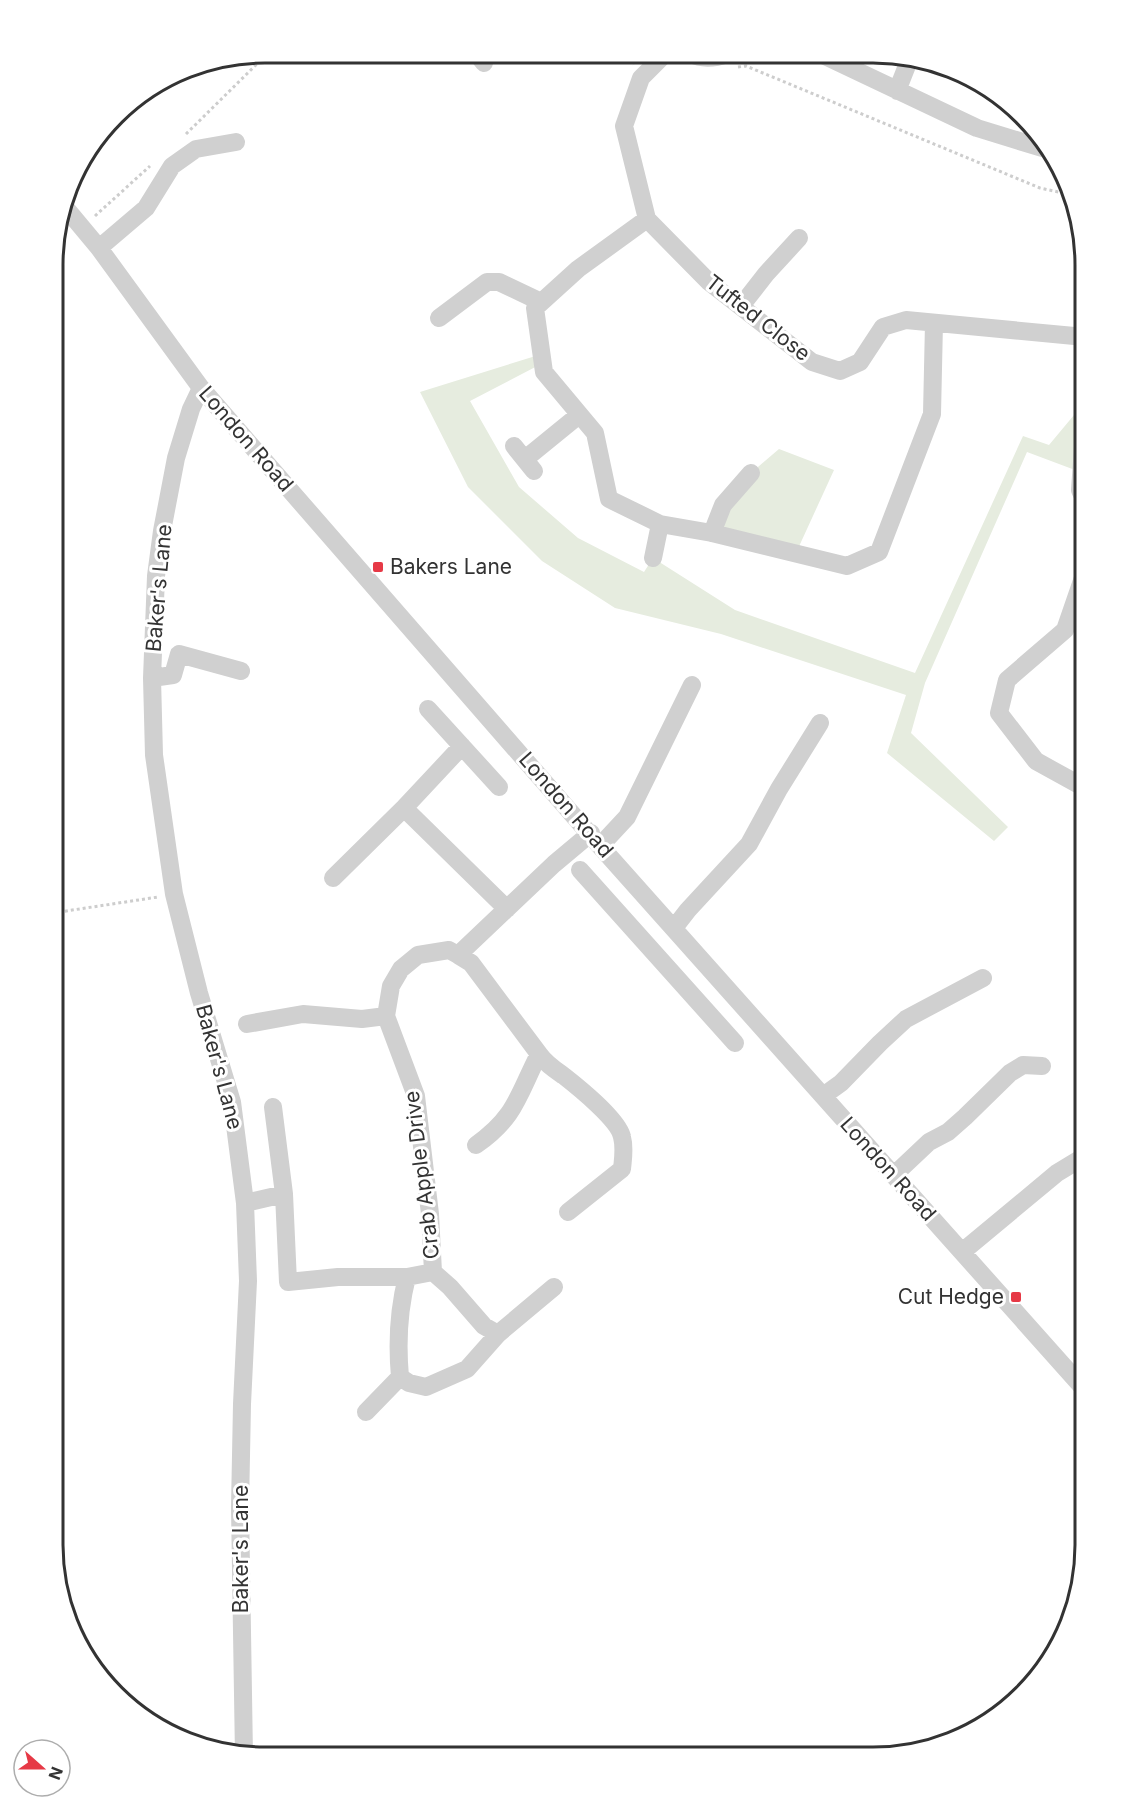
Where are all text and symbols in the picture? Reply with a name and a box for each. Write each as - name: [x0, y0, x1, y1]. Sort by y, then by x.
- street label: Tufted Close: [701, 269, 815, 366]
- street label: London Road: [194, 381, 299, 496]
- street label: Baker's Lane: [140, 523, 177, 653]
- place label: Bakers Lane: [390, 554, 512, 579]
- marker: Bakers Lane: [371, 560, 385, 574]
- street label: London Road: [514, 747, 619, 862]
- street label: Baker's Lane: [191, 1002, 248, 1132]
- street label: Crab Apple Drive: [399, 1089, 444, 1261]
- street label: London Road: [835, 1112, 942, 1226]
- place label: Cut Hedge: [898, 1284, 1004, 1309]
- marker: Cut Hedge: [1009, 1290, 1023, 1304]
- street label: Baker's Lane: [228, 1485, 253, 1613]
- north arrow: [12, 1738, 72, 1798]
- text: N: [44, 1764, 68, 1783]

